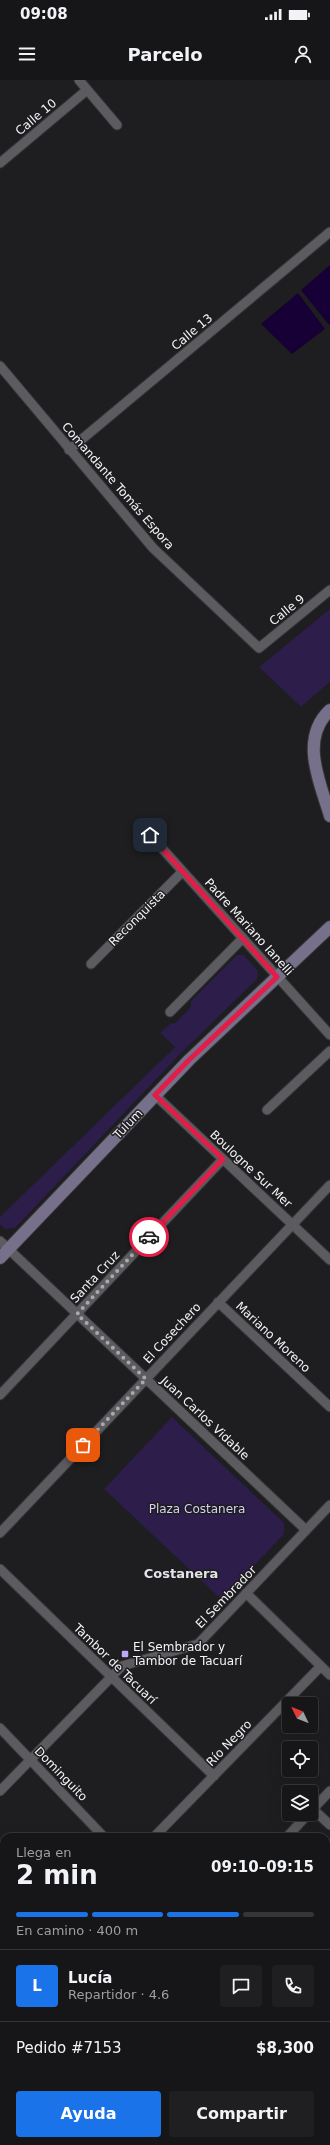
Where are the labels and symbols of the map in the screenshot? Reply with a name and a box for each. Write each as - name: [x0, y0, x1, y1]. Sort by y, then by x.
- street label: Calle 10: [13, 96, 59, 138]
- street label: Calle 13: [169, 311, 215, 353]
- street label: Comandante Tomás Espora: [59, 420, 177, 552]
- street label: Calle 9: [267, 592, 307, 628]
- pin: [133, 818, 167, 852]
- street label: Padre Mariano Ianelli: [202, 876, 296, 978]
- street label: Reconquista: [106, 887, 168, 949]
- street label: Tulum: [110, 1106, 145, 1142]
- street label: Boulogne Sur Mer: [207, 1127, 295, 1211]
- courier: [129, 1217, 169, 1257]
- street label: Santa Cruz: [67, 1248, 123, 1306]
- street label: Mariano Moreno: [233, 1299, 313, 1375]
- street label: El Cosechero: [140, 1300, 204, 1366]
- street label: Juan Carlos Vidable: [157, 1373, 252, 1463]
- pin: [66, 1428, 100, 1462]
- park label: Plaza Costanera: [149, 1502, 245, 1516]
- street label: El Sembrador: [193, 1563, 259, 1631]
- district label: Costanera: [144, 1566, 218, 1581]
- street label: Tambor de Tacuarí: [70, 1620, 160, 1708]
- place label: El Sembrador y Tambor de Tacuarí: [132, 1640, 243, 1668]
- marker: El Sembrador y Tambor de Tacuarí: [120, 1649, 130, 1659]
- north arrow: [282, 1697, 318, 1733]
- street label: Río Negro: [204, 1717, 254, 1769]
- street label: Dominguito: [32, 1744, 90, 1804]

